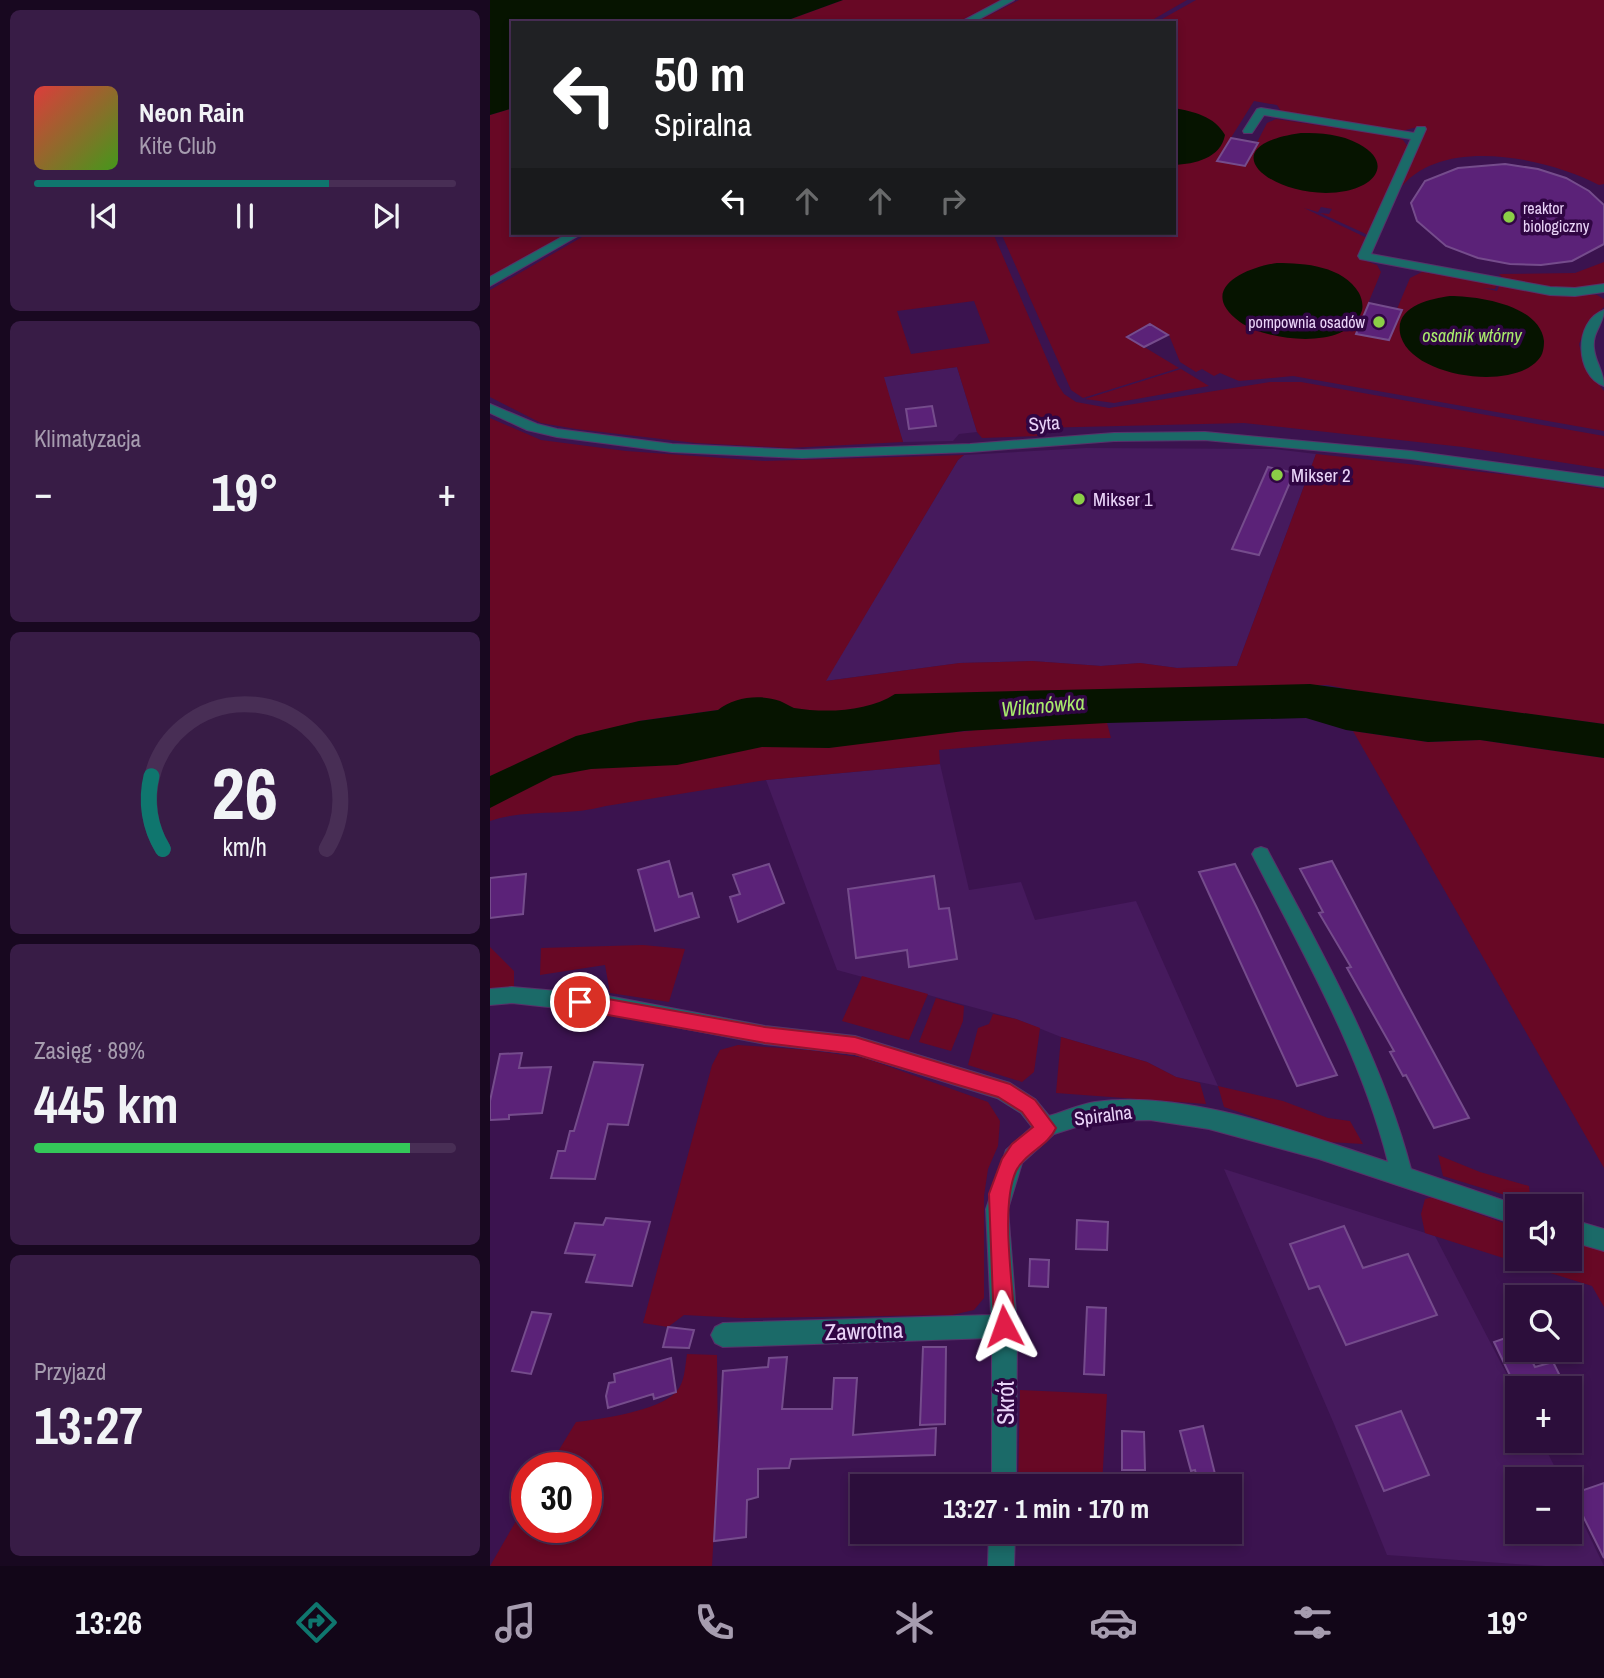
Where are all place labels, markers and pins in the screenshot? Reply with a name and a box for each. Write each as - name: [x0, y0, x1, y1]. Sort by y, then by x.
- place label: reaktor biologiczny: [1523, 197, 1590, 237]
- marker: reaktor biologiczny: [1501, 209, 1517, 225]
- place label: pompownia osadów: [1248, 311, 1366, 333]
- marker: pompownia osadów: [1371, 314, 1387, 330]
- place label: Mikser 2: [1291, 462, 1351, 488]
- marker: Mikser 2: [1269, 467, 1285, 483]
- place label: Mikser 1: [1093, 486, 1153, 512]
- marker: Mikser 1: [1071, 491, 1087, 507]
- pin: [550, 972, 610, 1032]

